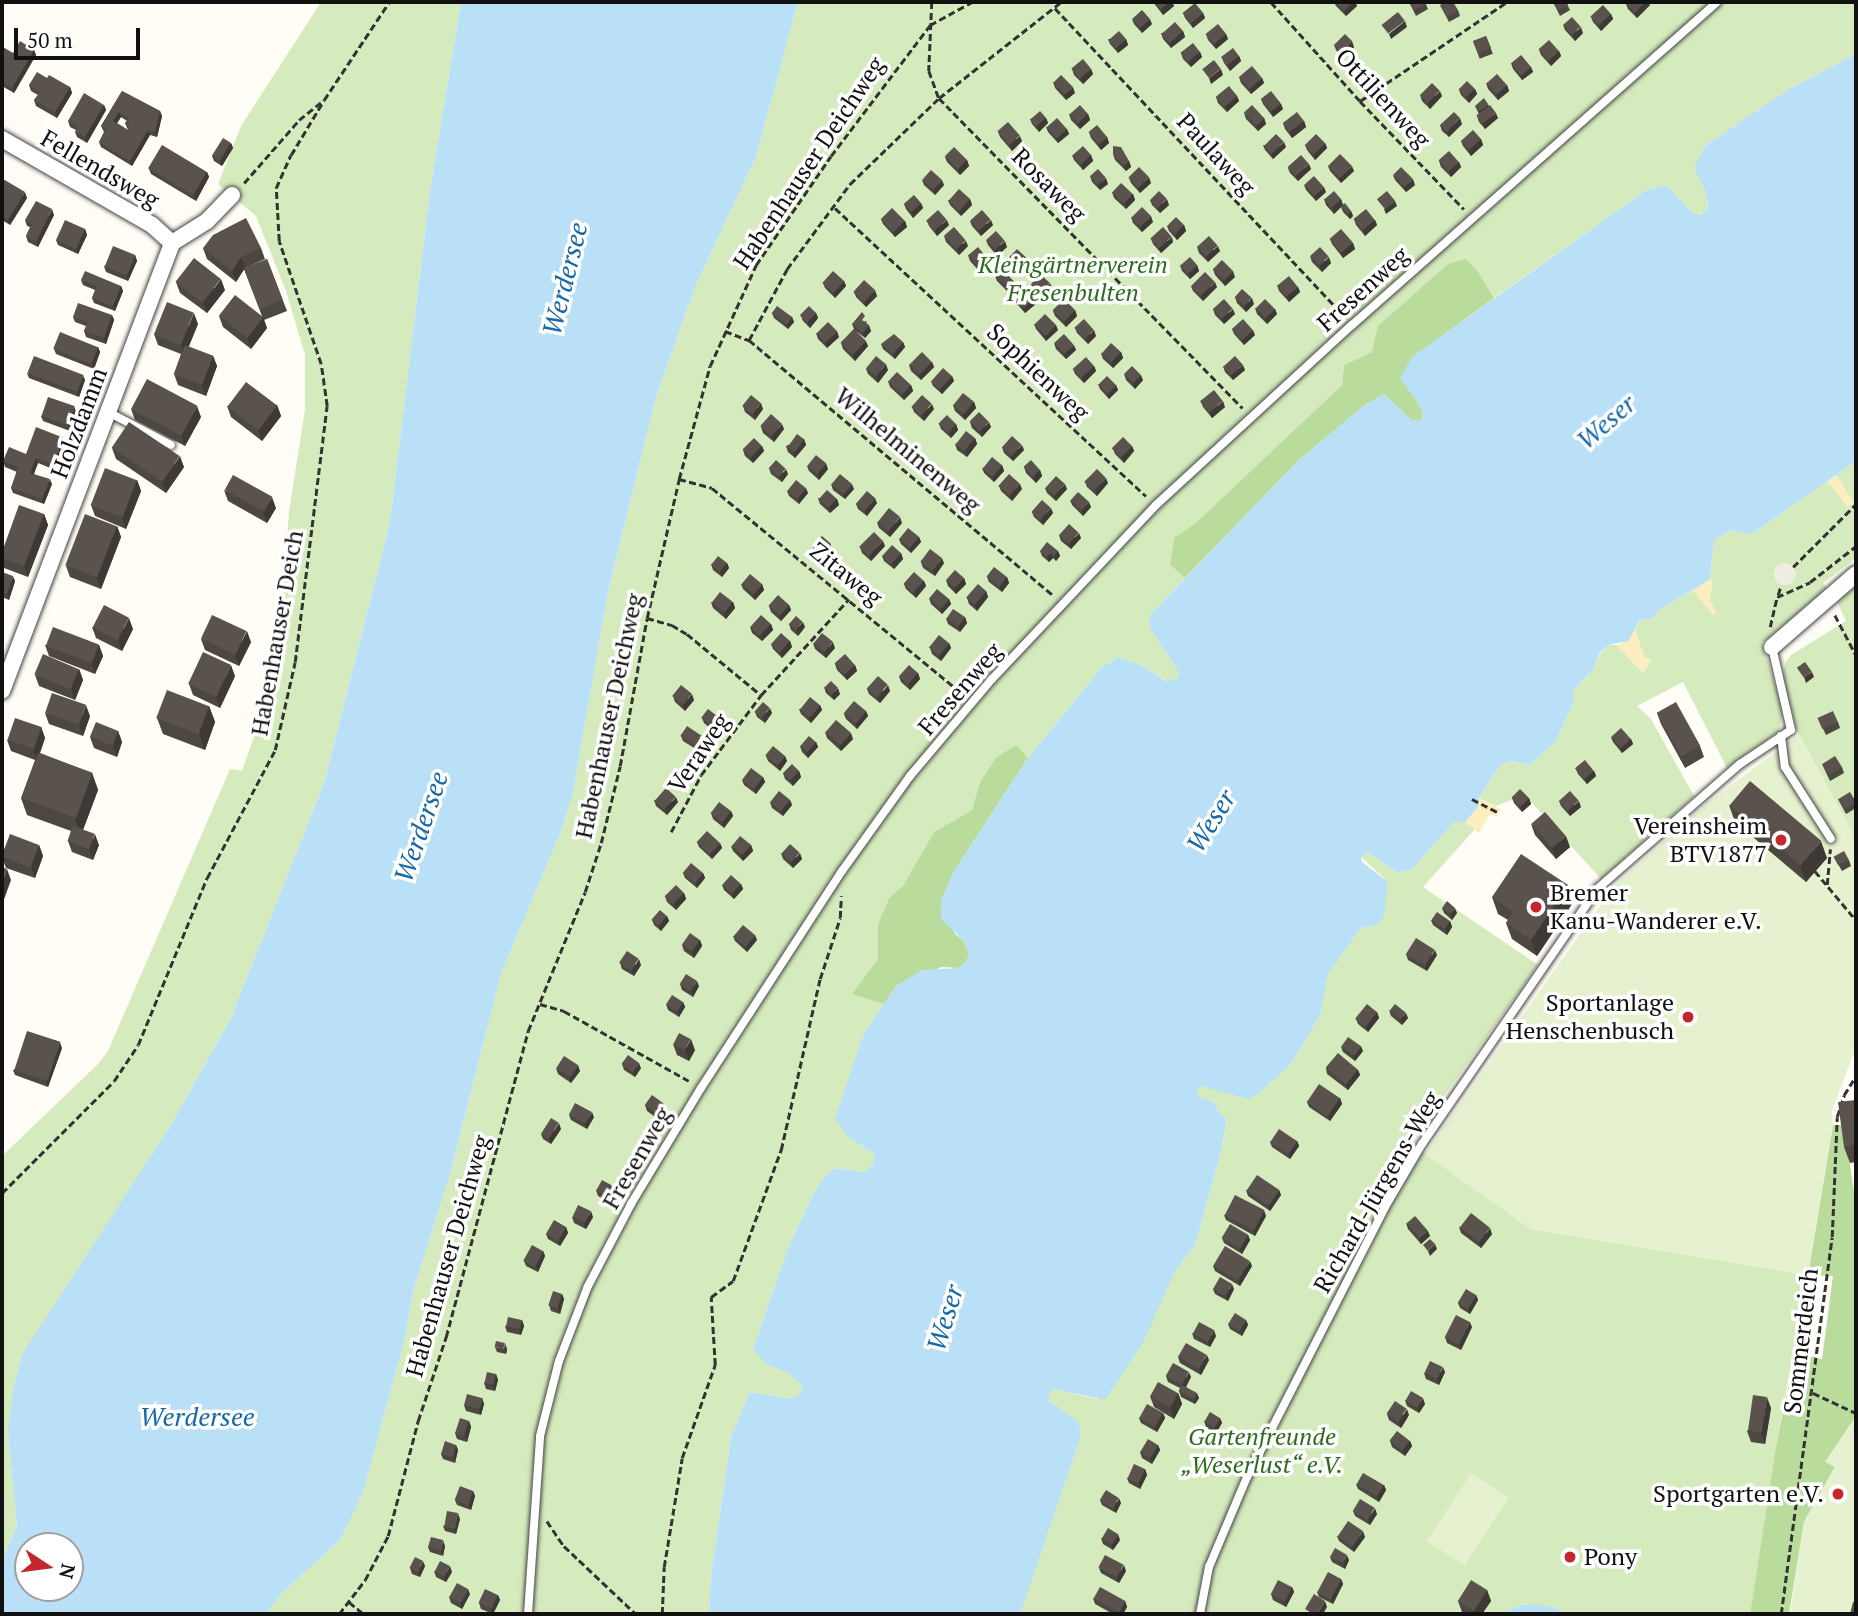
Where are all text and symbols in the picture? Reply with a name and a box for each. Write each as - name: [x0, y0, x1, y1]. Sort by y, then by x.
- scale bar: [18, 14, 144, 58]
- text: 50 m: [27, 26, 73, 54]
- street label: Ottilienweg: [1330, 42, 1436, 154]
- street label: Habenhauser Deichweg: [727, 51, 891, 275]
- street label: Paulaweg: [1171, 107, 1261, 201]
- street label: Fellendsweg: [36, 124, 164, 214]
- street label: Rosaweg: [1006, 142, 1092, 228]
- water label: Werdersee: [536, 219, 594, 339]
- street label: Fresenweg: [1311, 241, 1415, 337]
- park label: Kleingärtnerverein Fresenbulten: [978, 251, 1168, 307]
- street label: Sophienweg: [981, 317, 1095, 427]
- street label: Holzdamm: [45, 363, 113, 483]
- street label: Wilhelminenweg: [830, 381, 986, 519]
- water label: Weser: [1570, 388, 1642, 456]
- street label: Habenhauser Deich: [245, 528, 309, 738]
- street label: Zitaweg: [804, 536, 888, 612]
- street label: Habenhauser Deichweg: [569, 591, 649, 841]
- street label: Fresenweg: [912, 637, 1008, 741]
- street label: Veraweg: [662, 708, 736, 798]
- water label: Werdersee: [388, 768, 454, 886]
- water label: Weser: [1180, 784, 1242, 858]
- place label: Vereinsheim BTV1877: [1633, 812, 1767, 868]
- marker: Vereinsheim BTV1877: [1773, 832, 1789, 848]
- place label: Bremer Kanu-Wanderer e.V.: [1550, 879, 1762, 935]
- marker: Bremer Kanu-Wanderer e.V.: [1528, 899, 1544, 915]
- place label: Sportanlage Henschenbusch: [1506, 989, 1674, 1045]
- marker: Sportanlage Henschenbusch: [1680, 1009, 1696, 1025]
- street label: Richard-Jürgens-Weg: [1308, 1086, 1446, 1298]
- street label: Fresenweg: [596, 1102, 678, 1214]
- street label: Habenhauser Deichweg: [400, 1132, 496, 1380]
- street label: Sommerdeich: [1778, 1266, 1824, 1416]
- water label: Weser: [920, 1281, 970, 1355]
- water label: Werdersee: [139, 1401, 255, 1433]
- park label: Gartenfreunde „Weserlust“ e.V.: [1181, 1423, 1343, 1479]
- place label: Sportgarten e.V.: [1653, 1480, 1824, 1508]
- marker: Sportgarten e.V.: [1830, 1486, 1846, 1502]
- north arrow: [14, 1532, 84, 1602]
- place label: Pony: [1584, 1543, 1637, 1571]
- marker: Pony: [1562, 1549, 1578, 1565]
- text: N: [54, 1562, 82, 1581]

